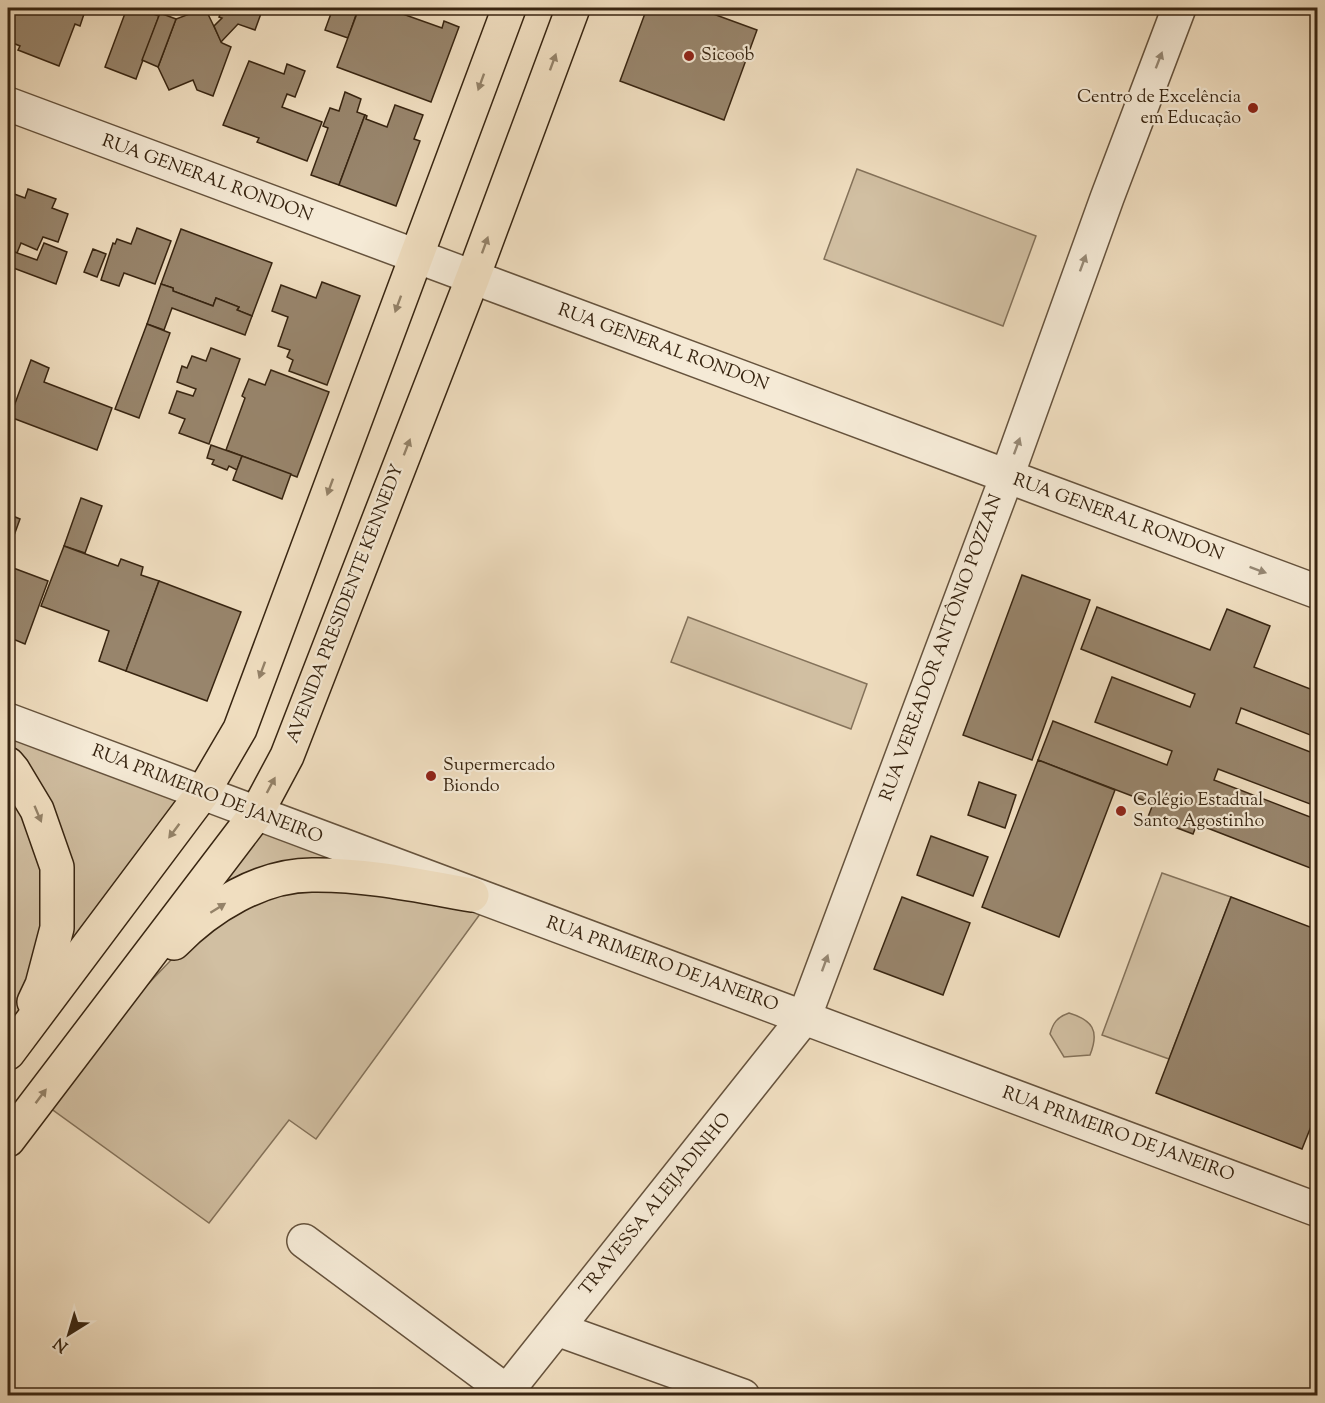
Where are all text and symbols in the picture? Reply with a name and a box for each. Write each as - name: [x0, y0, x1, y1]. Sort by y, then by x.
- place label: Sicoob: [701, 43, 754, 69]
- marker: Sicoob: [682, 49, 696, 63]
- one-way arrow: [1154, 51, 1164, 69]
- one-way arrow: [548, 53, 558, 71]
- one-way arrow: [476, 73, 485, 91]
- place label: Centro de Excelência em Educação: [1077, 85, 1241, 132]
- marker: Centro de Excelência em Educação: [1246, 101, 1260, 115]
- street label: RUA GENERAL RONDON: [98, 129, 316, 229]
- one-way arrow: [480, 236, 490, 254]
- one-way arrow: [1079, 253, 1089, 271]
- one-way arrow: [393, 295, 403, 313]
- street label: RUA GENERAL RONDON: [554, 298, 772, 398]
- one-way arrow: [402, 437, 412, 455]
- one-way arrow: [1013, 437, 1023, 455]
- street label: AVENIDA PRESIDENTE KENNEDY: [281, 461, 411, 747]
- street label: RUA GENERAL RONDON: [1009, 468, 1227, 568]
- one-way arrow: [325, 478, 334, 496]
- street label: RUA VEREADOR ANTÔNIO POZZAN: [873, 490, 1010, 805]
- one-way arrow: [1249, 566, 1267, 575]
- one-way arrow: [257, 661, 267, 679]
- street label: RUA PRIMEIRO DE JANEIRO: [88, 739, 326, 851]
- place label: Supermercado Biondo: [443, 753, 555, 800]
- marker: Supermercado Biondo: [424, 769, 438, 783]
- one-way arrow: [267, 776, 276, 793]
- place label: Colégio Estadual Santo Agostinho: [1133, 788, 1264, 835]
- marker: Colégio Estadual Santo Agostinho: [1114, 804, 1128, 818]
- one-way arrow: [34, 805, 43, 823]
- one-way arrow: [169, 823, 181, 838]
- one-way arrow: [210, 902, 227, 913]
- street label: RUA PRIMEIRO DE JANEIRO: [542, 911, 782, 1019]
- one-way arrow: [820, 954, 830, 972]
- street label: RUA PRIMEIRO DE JANEIRO: [998, 1081, 1238, 1189]
- one-way arrow: [34, 1089, 46, 1104]
- street label: TRAVESSA ALEIJADINHO: [574, 1108, 738, 1302]
- north arrow: [39, 1304, 99, 1364]
- text: N: [49, 1331, 74, 1357]

